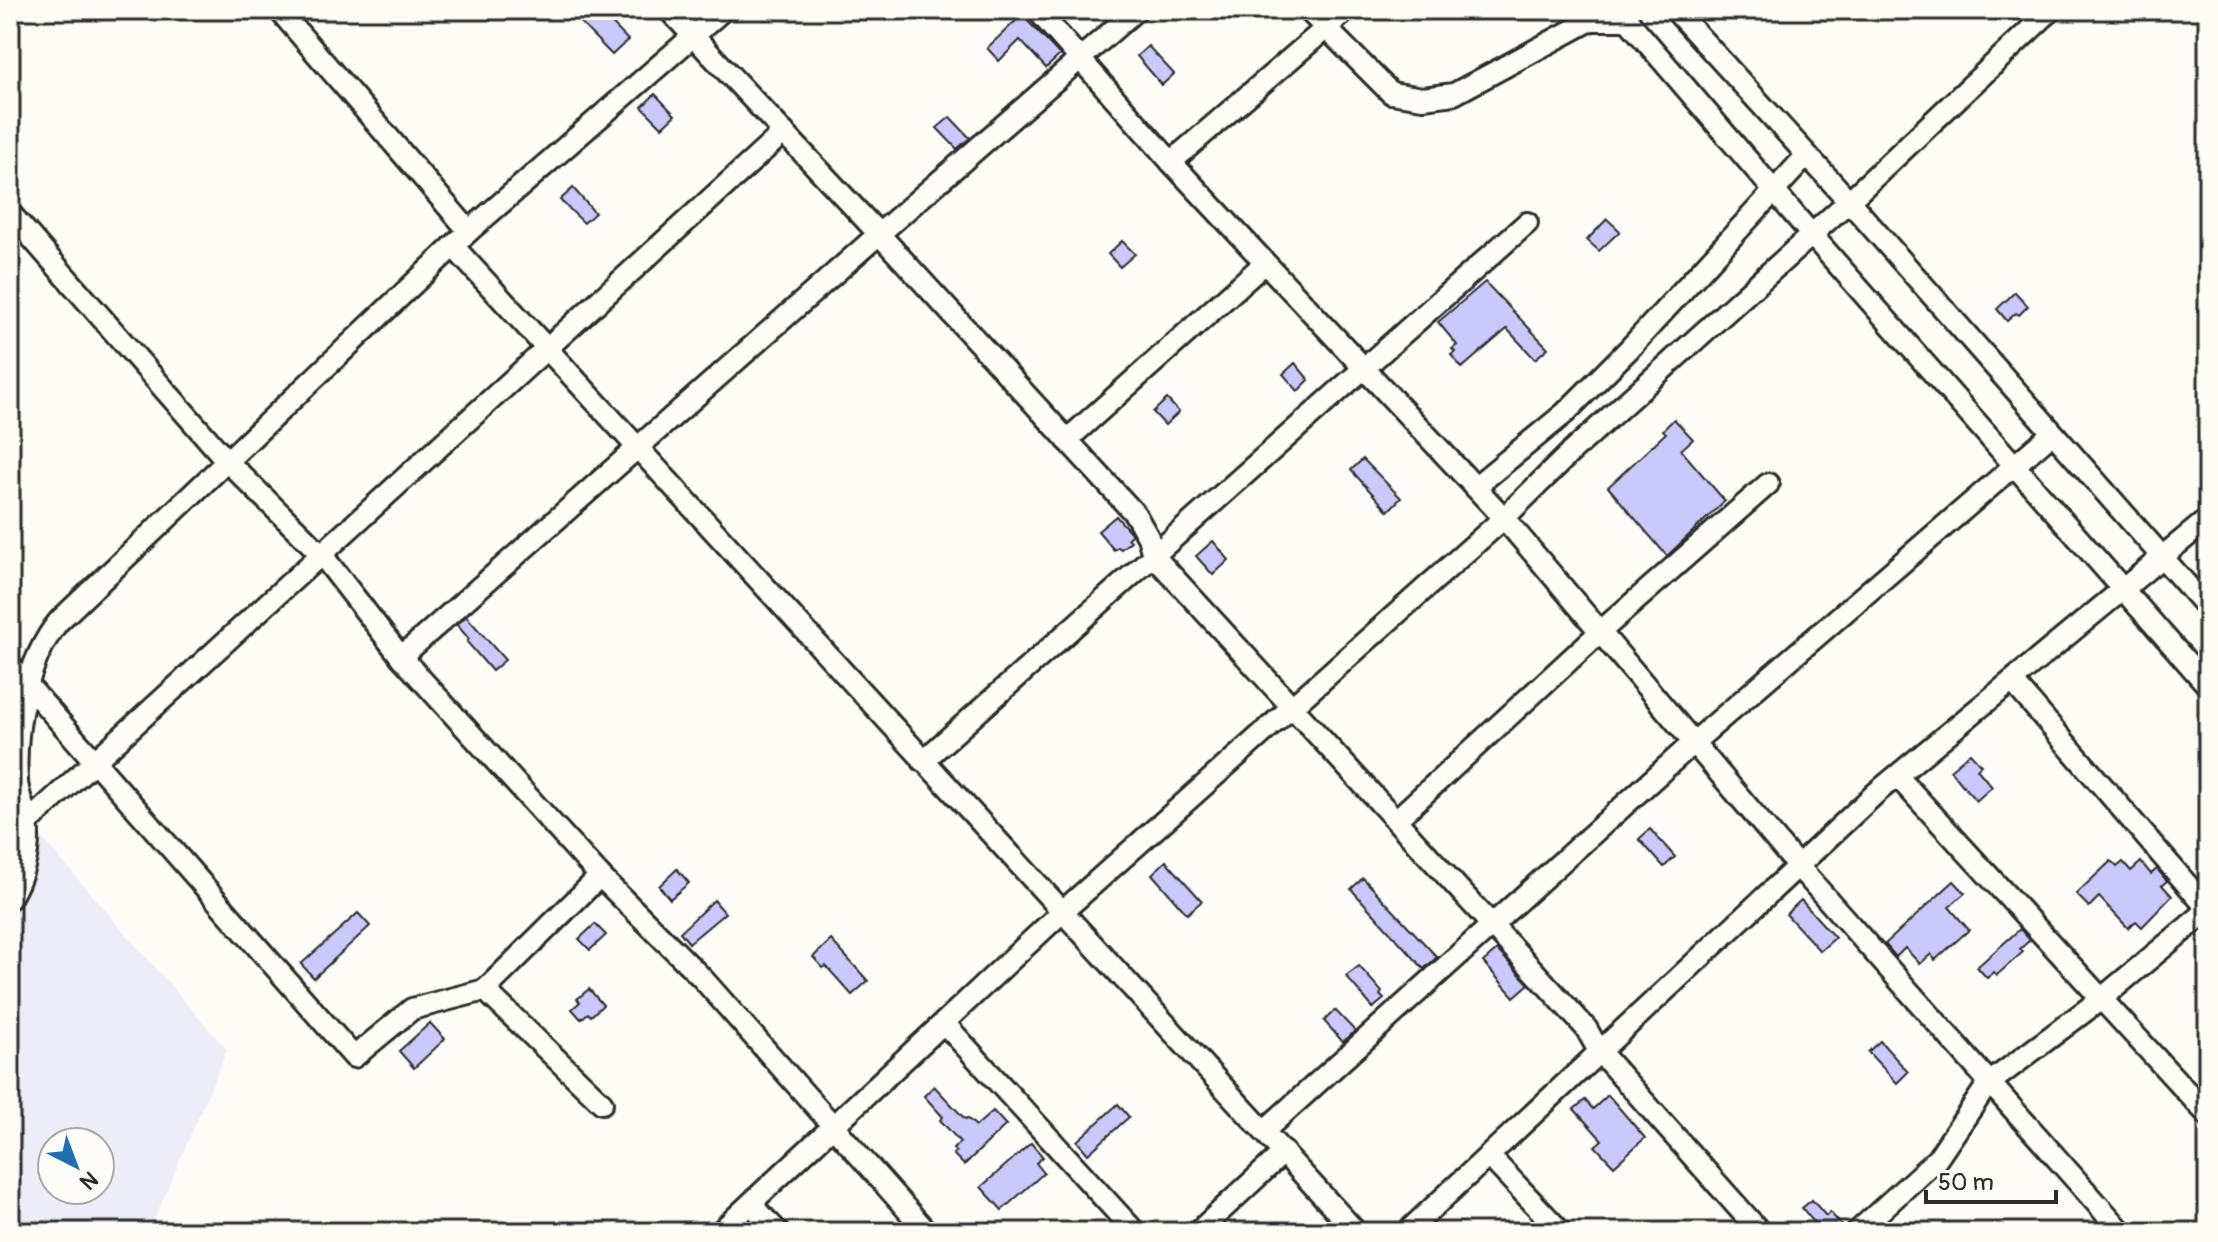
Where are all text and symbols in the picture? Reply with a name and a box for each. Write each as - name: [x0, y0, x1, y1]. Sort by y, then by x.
- north arrow: [36, 1126, 116, 1206]
- scale bar: [1926, 1154, 2056, 1204]
- text: N: [74, 1165, 104, 1196]
- text: 50 m: [1938, 1168, 1994, 1197]

